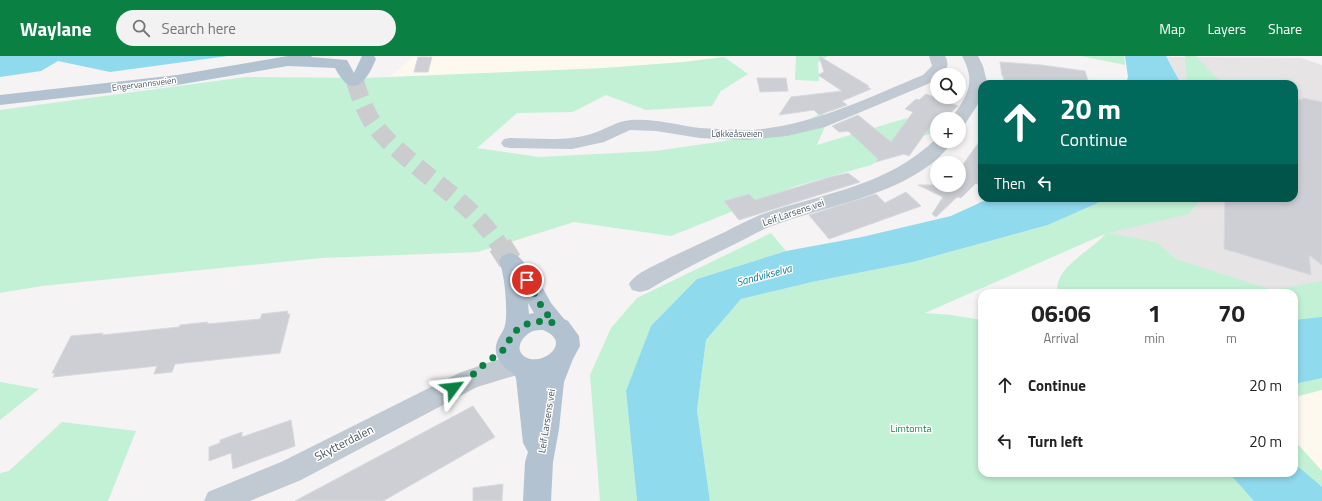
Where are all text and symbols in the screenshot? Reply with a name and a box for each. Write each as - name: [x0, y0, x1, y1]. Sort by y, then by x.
- search box: [116, 10, 396, 46]
- text: Waylane: [20, 14, 92, 43]
- icon: search: [130, 17, 152, 39]
- text: Search here: [162, 17, 236, 40]
- text: Map: [1159, 18, 1185, 39]
- text: Layers: [1207, 18, 1246, 39]
- text: Share: [1268, 18, 1302, 39]
- map controls: [930, 68, 966, 192]
- button: search: [930, 68, 966, 104]
- street label: Engervannsveien: [111, 73, 177, 94]
- text: 20 m: [1060, 87, 1121, 130]
- icon: ahead: [994, 96, 1046, 148]
- button: +: [930, 112, 966, 148]
- text: Continue: [1060, 126, 1127, 153]
- street label: Løkkeåsveien: [712, 127, 763, 140]
- button: −: [930, 156, 966, 192]
- text: Then: [994, 172, 1026, 195]
- icon: left: [1034, 172, 1056, 194]
- street label: Leif Larsens vei: [760, 195, 826, 230]
- water label: Sandvikselva: [735, 260, 794, 290]
- pin: [510, 263, 544, 297]
- icon: arrive: [516, 269, 538, 291]
- text: 06:06: [1031, 295, 1091, 331]
- text: 1: [1148, 295, 1161, 331]
- text: 70: [1218, 295, 1245, 331]
- text: Arrival: [1043, 328, 1079, 348]
- text: min: [1144, 328, 1165, 348]
- text: m: [1226, 328, 1237, 348]
- position arrow: [432, 367, 474, 409]
- icon: ahead: [994, 374, 1016, 396]
- text: Continue: [1028, 374, 1086, 397]
- text: 20 m: [1249, 374, 1282, 397]
- street label: Leif Larsens vei: [534, 388, 559, 454]
- street label: Skytterdalen: [311, 420, 377, 466]
- park label: Limtomta: [891, 421, 931, 436]
- icon: left: [994, 430, 1016, 452]
- text: Turn left: [1028, 430, 1083, 453]
- text: 20 m: [1249, 430, 1282, 453]

